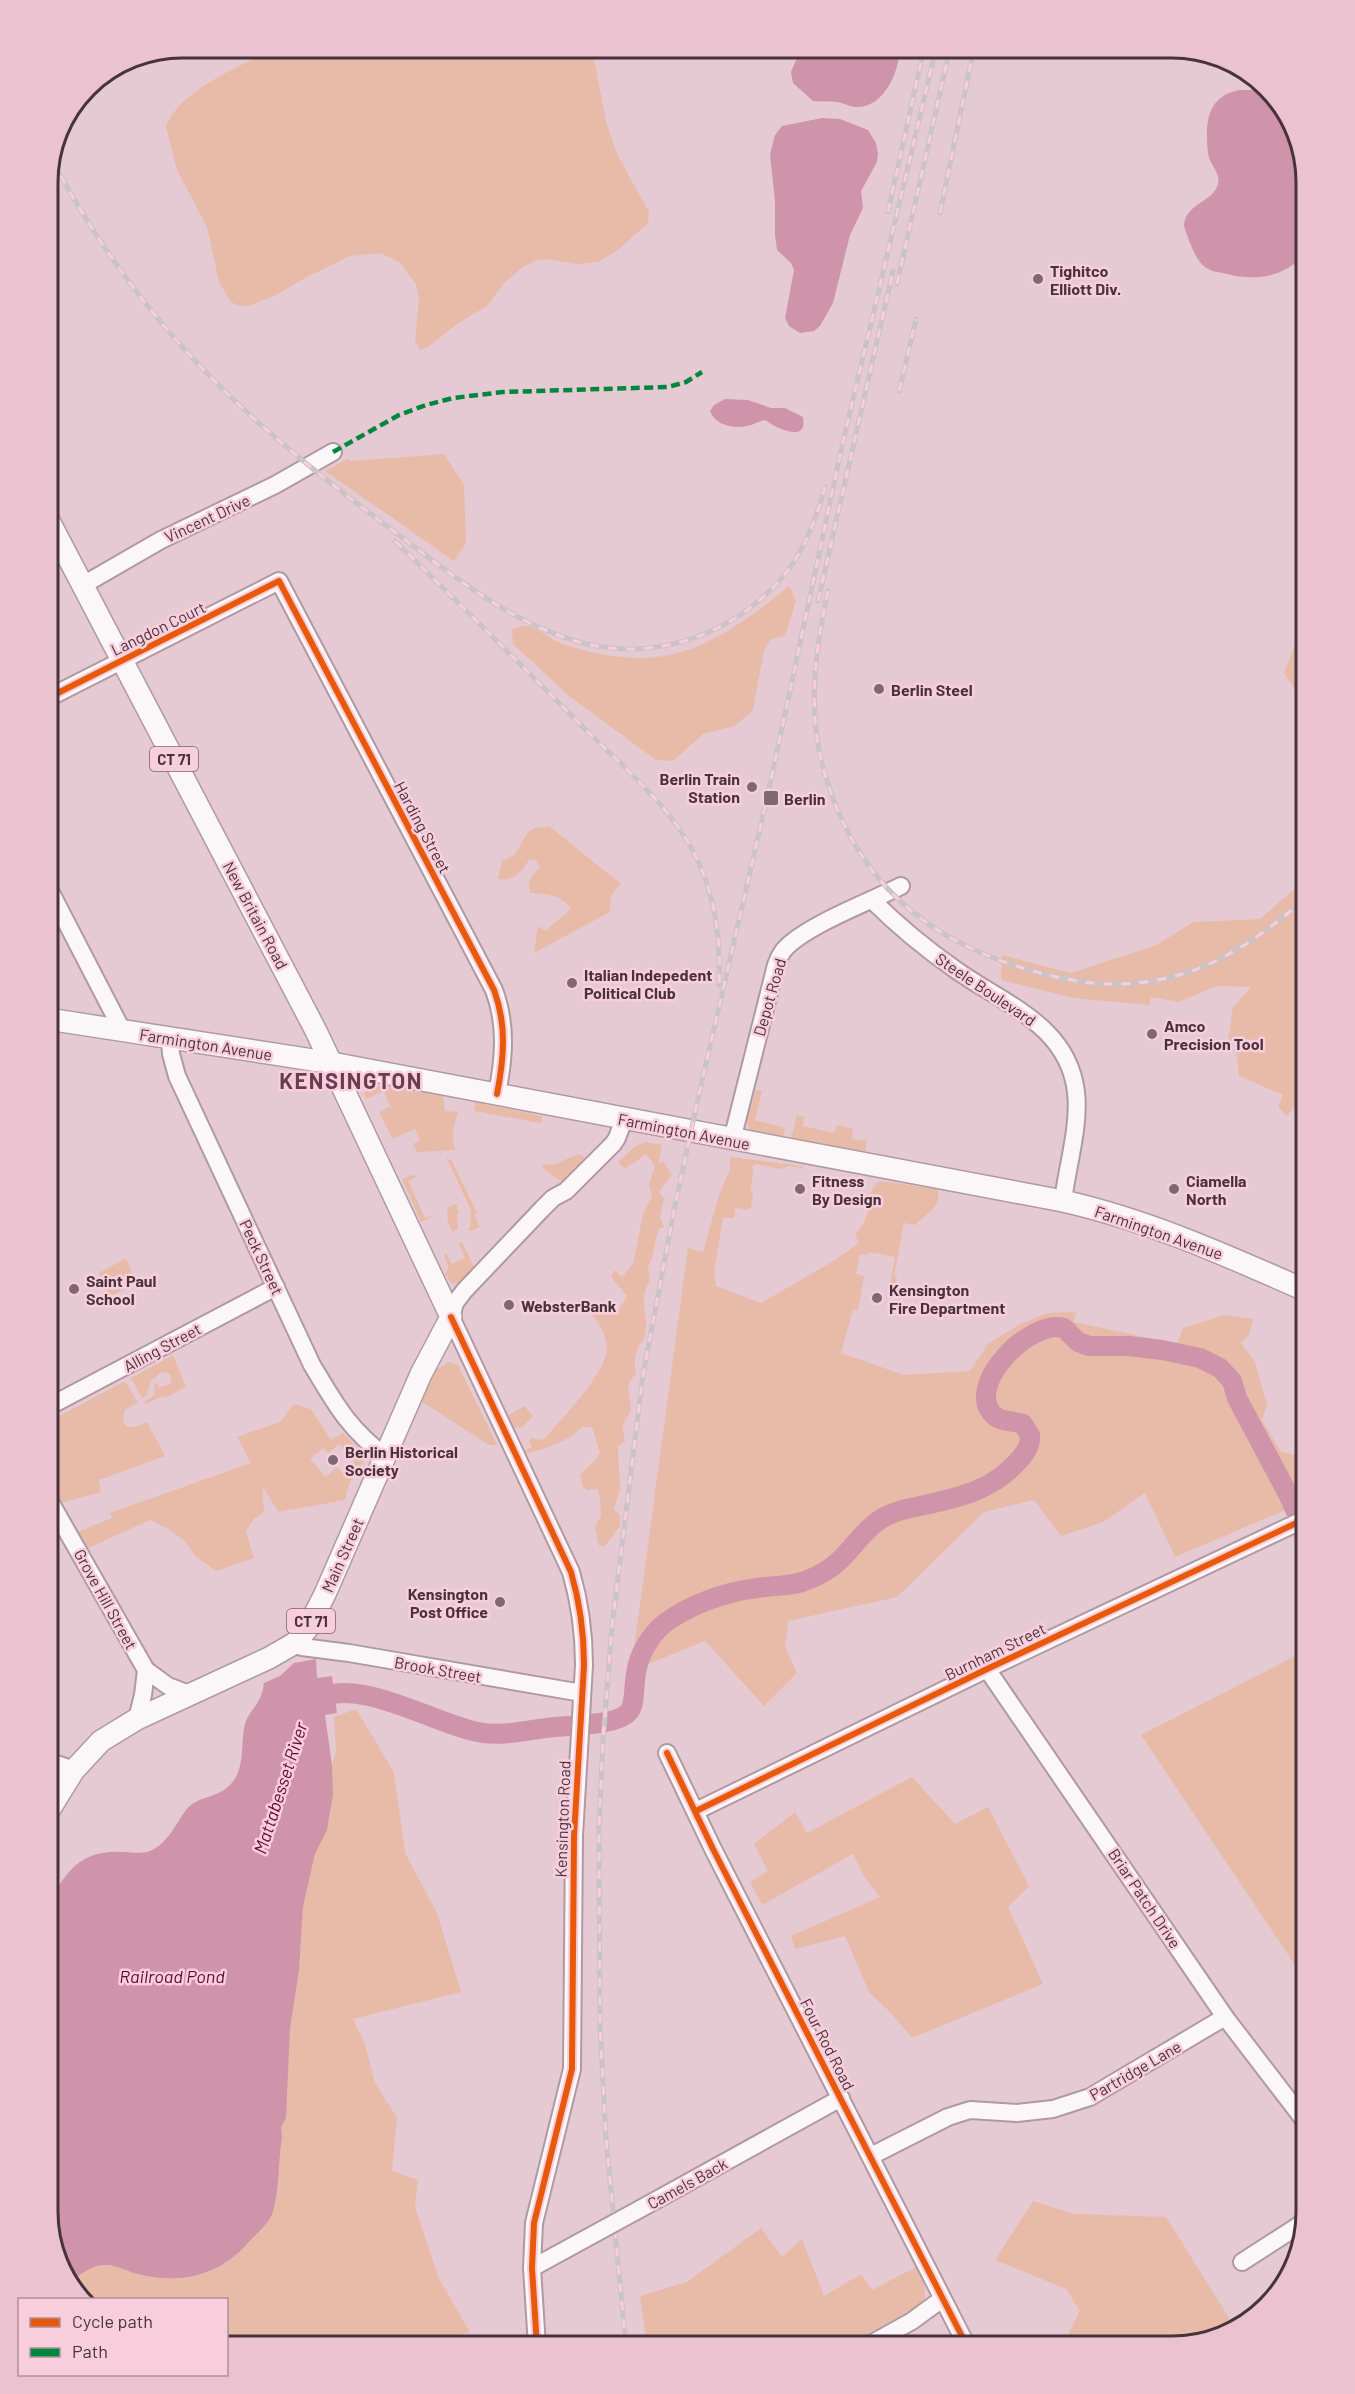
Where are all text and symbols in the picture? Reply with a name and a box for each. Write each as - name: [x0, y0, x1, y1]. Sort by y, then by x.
- place label: Tighitco Elliott Div.: [1050, 261, 1121, 298]
- marker: Tighitco Elliott Div.: [1031, 272, 1045, 286]
- street label: Vincent Drive: [161, 490, 253, 546]
- street label: Langdon Court: [108, 597, 208, 659]
- place label: Berlin Steel: [891, 680, 973, 699]
- marker: Berlin Steel: [872, 682, 886, 696]
- road number: CT 71: [150, 747, 198, 771]
- place label: Berlin Train Station: [660, 769, 740, 806]
- street label: Harding Street: [391, 778, 455, 876]
- marker: Berlin Train Station: [745, 780, 759, 794]
- marker: Berlin: [762, 789, 780, 807]
- place label: Berlin: [784, 789, 826, 808]
- street label: New Britain Road: [220, 858, 292, 972]
- street label: Steele Boulevard: [932, 948, 1040, 1030]
- street label: Depot Road: [749, 956, 789, 1038]
- place label: Italian Indepedent Political Club: [584, 965, 712, 1002]
- marker: Italian Indepedent Political Club: [565, 976, 579, 990]
- place label: Amco Precision Tool: [1164, 1016, 1264, 1053]
- street label: Farmington Avenue: [138, 1024, 274, 1064]
- marker: Amco Precision Tool: [1145, 1027, 1159, 1041]
- district label: KENSINGTON: [279, 1067, 423, 1093]
- street label: Farmington Avenue: [616, 1109, 752, 1153]
- place label: Fitness By Design: [812, 1171, 881, 1208]
- place label: Ciamella North: [1186, 1171, 1247, 1208]
- marker: Fitness By Design: [793, 1182, 807, 1196]
- marker: Ciamella North: [1167, 1182, 1181, 1196]
- street label: Farmington Avenue: [1093, 1201, 1225, 1263]
- street label: Peck Street: [236, 1216, 288, 1298]
- place label: Saint Paul School: [86, 1271, 157, 1308]
- place label: Kensington Fire Department: [889, 1280, 1005, 1317]
- marker: Saint Paul School: [67, 1282, 81, 1296]
- marker: Kensington Fire Department: [870, 1291, 884, 1305]
- place label: WebsterBank: [521, 1296, 617, 1315]
- marker: WebsterBank: [502, 1298, 516, 1312]
- street label: Alling Street: [120, 1319, 204, 1375]
- place label: Berlin Historical Society: [345, 1442, 458, 1479]
- marker: Berlin Historical Society: [326, 1453, 340, 1467]
- street label: Main Street: [317, 1515, 367, 1595]
- street label: Grove Hill Street: [71, 1546, 141, 1652]
- place label: Kensington Post Office: [408, 1584, 488, 1621]
- marker: Kensington Post Office: [493, 1595, 507, 1609]
- road number: CT 71: [287, 1609, 335, 1633]
- street label: Burnham Street: [942, 1618, 1048, 1684]
- street label: Brook Street: [393, 1652, 483, 1686]
- water label: Mattabesset River: [248, 1719, 312, 1857]
- street label: Kensington Road: [550, 1760, 574, 1878]
- street label: Briar Patch Drive: [1105, 1845, 1185, 1951]
- water label: Railroad Pond: [119, 1965, 225, 1987]
- street label: Four Rod Road: [797, 1995, 859, 2093]
- street label: Partridge Lane: [1086, 2036, 1184, 2104]
- street label: Camels Back: [644, 2153, 730, 2213]
- legend: [18, 2298, 228, 2376]
- text: Cycle path: [72, 2310, 153, 2332]
- text: Path: [72, 2340, 108, 2362]

